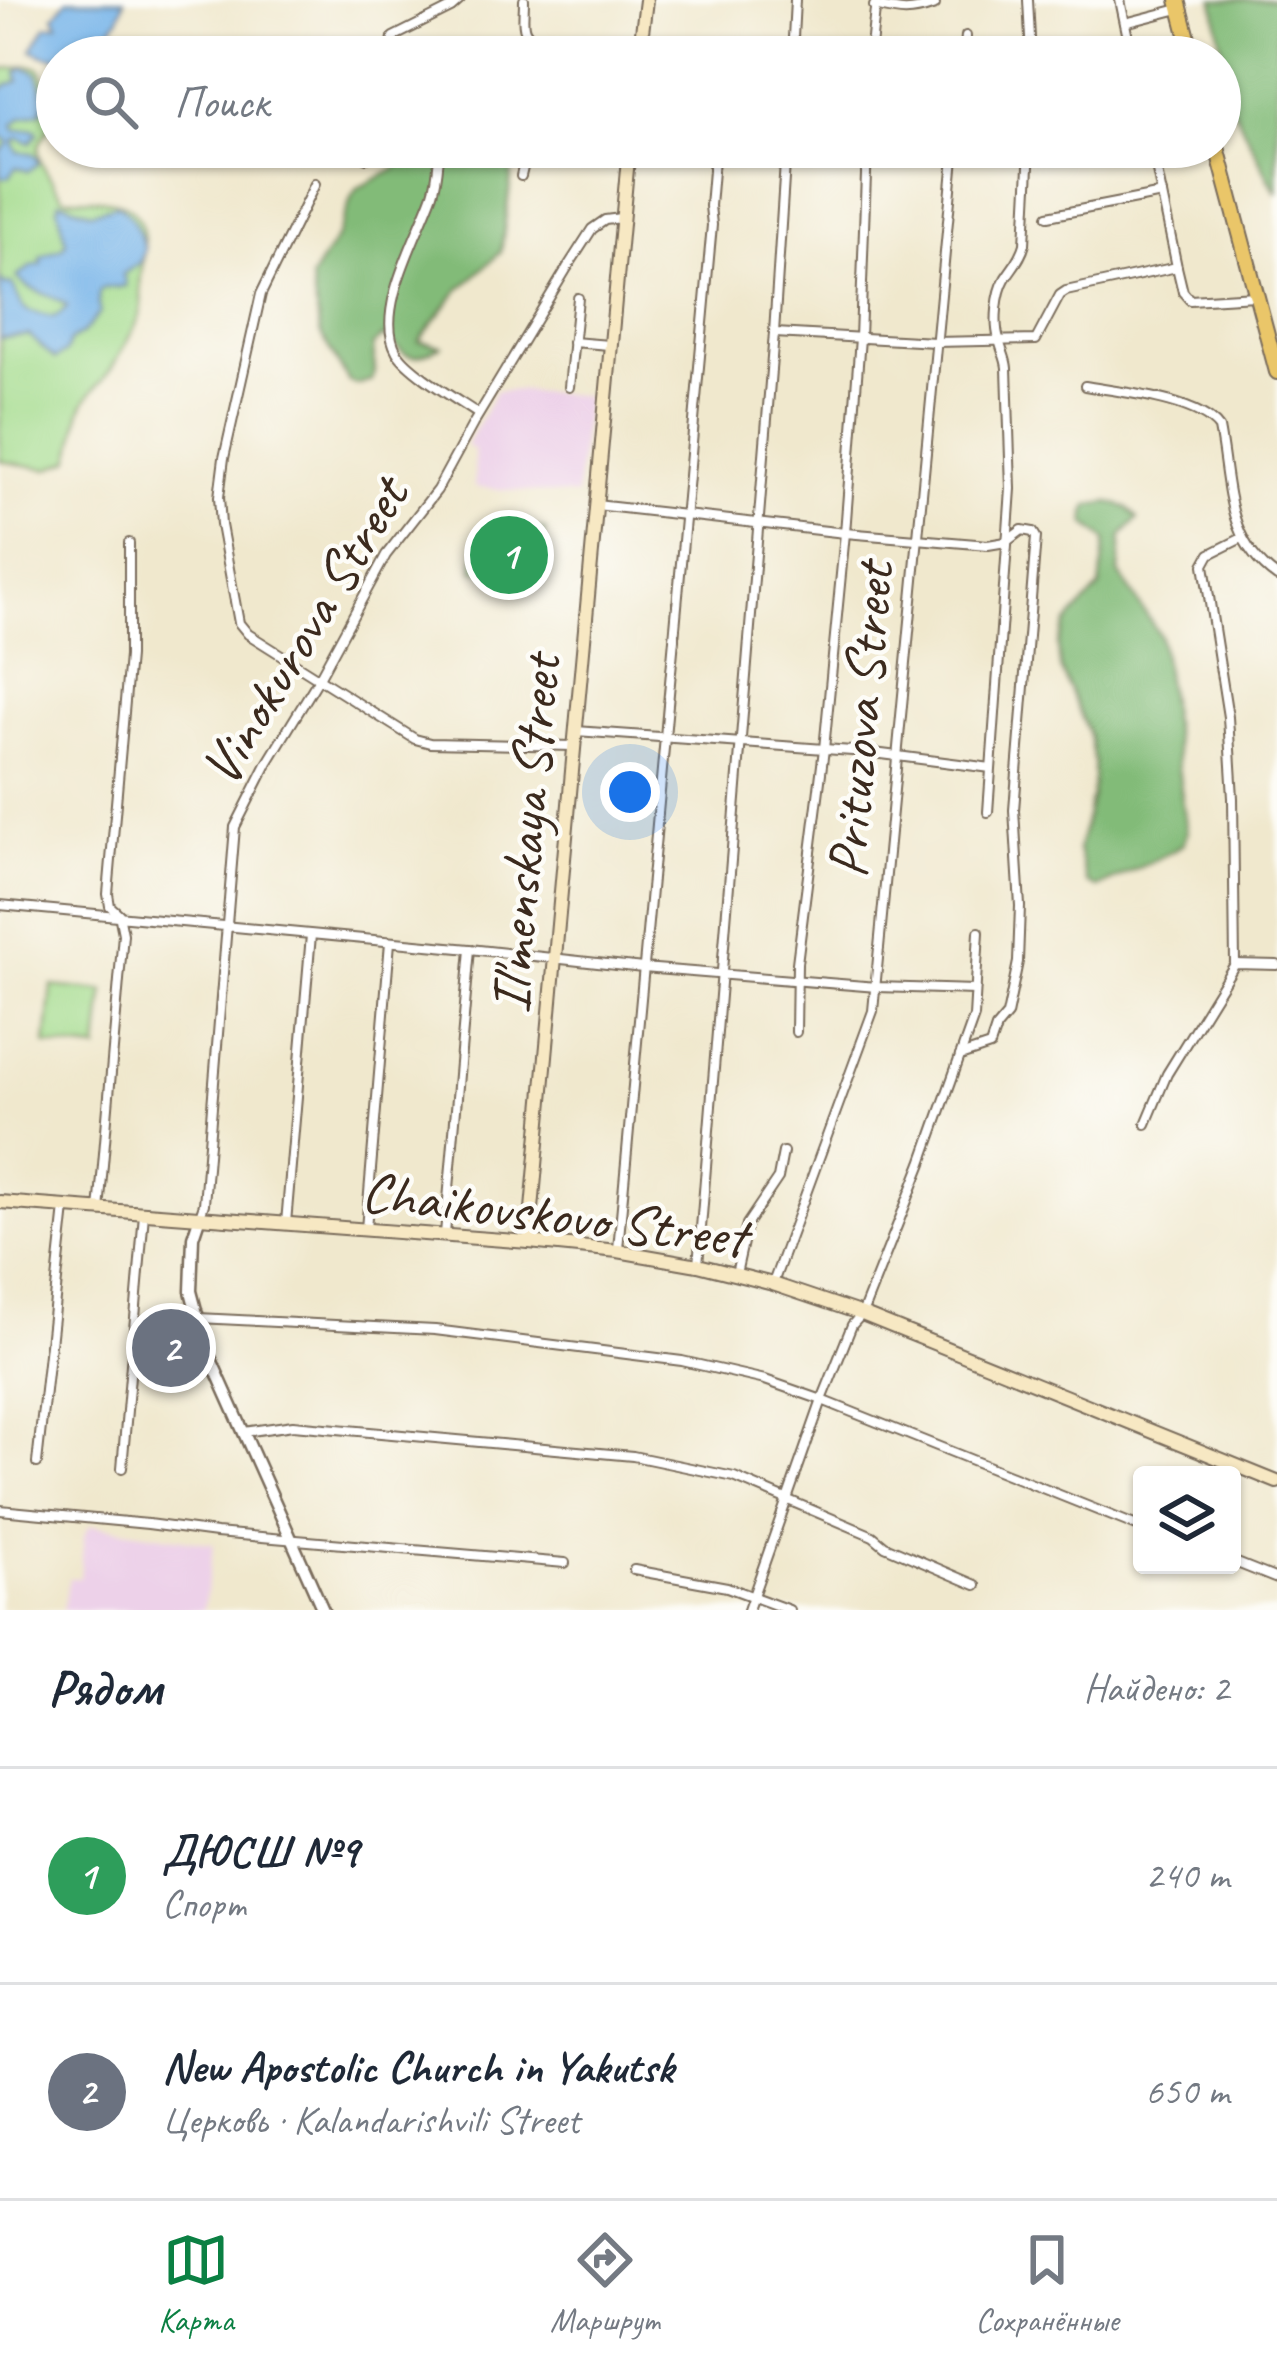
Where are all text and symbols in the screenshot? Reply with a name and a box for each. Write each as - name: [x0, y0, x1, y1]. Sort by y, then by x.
- search box: [36, 36, 1241, 168]
- icon: search: [78, 69, 144, 135]
- text: Поиск: [174, 74, 269, 131]
- street label: Vinokurova Street: [184, 460, 426, 798]
- pin: 1: [470, 510, 548, 600]
- street label: Prituzova Street: [810, 554, 910, 881]
- street label: Il'menskaya Street: [473, 647, 577, 1016]
- your location: [600, 762, 660, 822]
- street label: Chaikovskovo Street: [358, 1155, 757, 1274]
- pin: 2: [132, 1303, 210, 1393]
- map controls: [1133, 1466, 1241, 1574]
- button: layers: [1133, 1466, 1241, 1574]
- text: Рядом: [48, 1656, 162, 1720]
- text: Найдено: 2: [1084, 1664, 1229, 1713]
- text: ДЮСШ №9: [162, 1823, 359, 1880]
- text: 1: [78, 1851, 96, 1900]
- text: 240 m: [1145, 1851, 1229, 1900]
- text: Спорт: [162, 1880, 246, 1929]
- text: New Apostolic Church in Yakutsk: [162, 2039, 674, 2096]
- text: 2: [78, 2067, 96, 2116]
- text: 650 m: [1145, 2067, 1229, 2116]
- text: Церковь · Kalandarishvili Street: [162, 2096, 580, 2145]
- tab: Карта: [158, 2227, 234, 2341]
- tab: Маршрут: [550, 2227, 659, 2341]
- tab: Сохранённые: [975, 2227, 1119, 2341]

